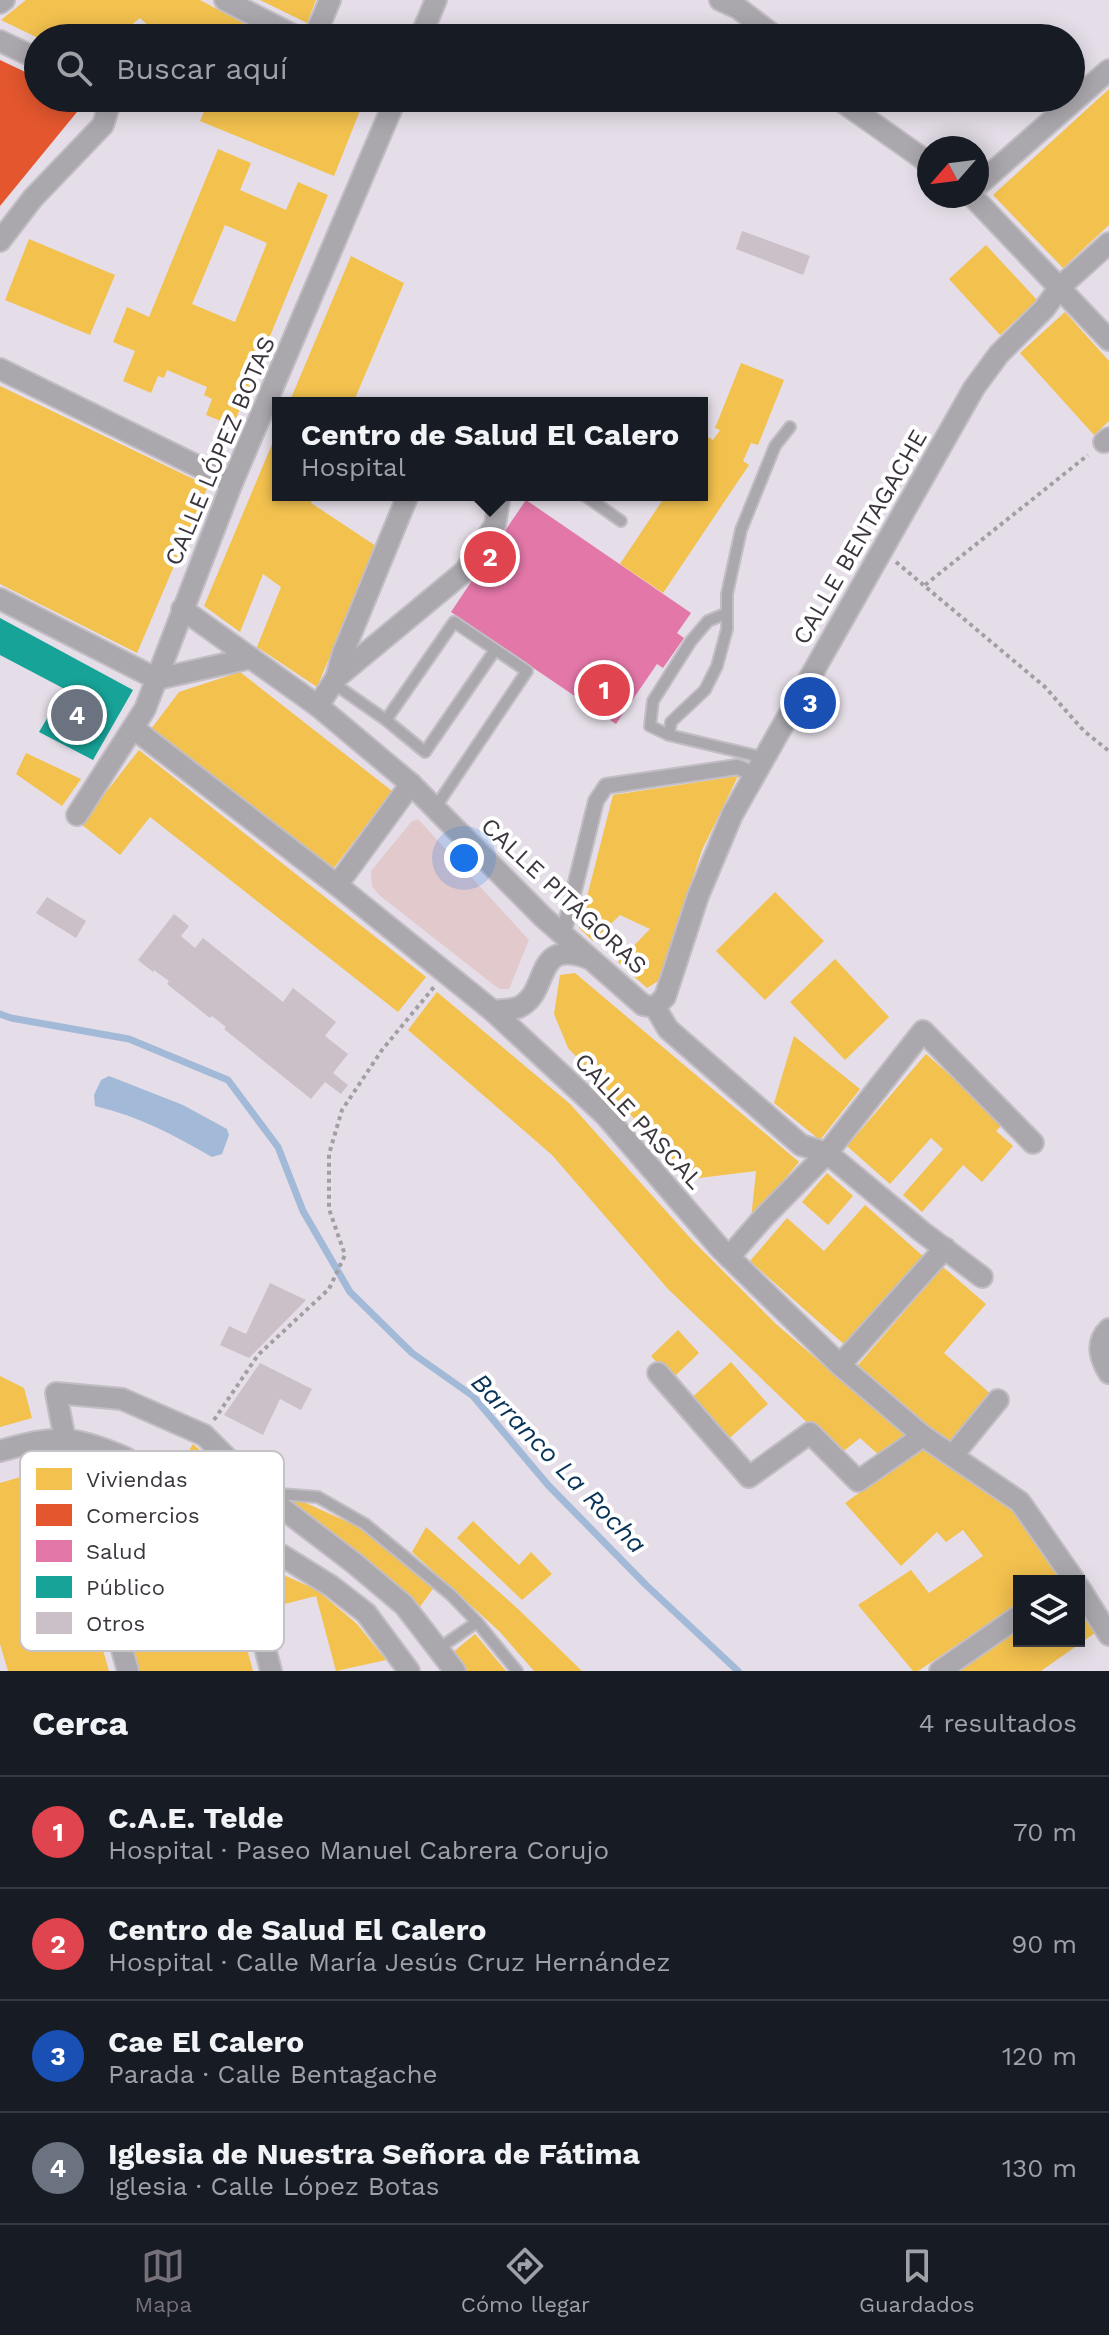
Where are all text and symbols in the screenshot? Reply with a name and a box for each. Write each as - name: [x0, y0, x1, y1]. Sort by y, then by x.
- search box: [24, 24, 1085, 112]
- icon: search: [52, 46, 96, 90]
- text: Buscar aquí: [116, 51, 288, 86]
- north arrow: [917, 136, 989, 208]
- street label: CALLE LÓPEZ BOTAS: [159, 332, 281, 570]
- popup: [272, 397, 708, 501]
- text: Centro de Salud El Calero: [301, 417, 679, 452]
- street label: CALLE BENTAGACHE: [787, 425, 933, 649]
- text: Hospital: [301, 452, 406, 482]
- pin: 2: [464, 527, 516, 587]
- pin: 1: [578, 660, 630, 720]
- pin: 3: [784, 673, 836, 733]
- pin: 4: [51, 685, 103, 745]
- street label: CALLE PITÁGORAS: [475, 812, 653, 980]
- your location: [444, 838, 484, 878]
- street label: CALLE PASCAL: [569, 1047, 709, 1195]
- water label: Barranco La Rocha: [465, 1367, 653, 1559]
- legend: [20, 1451, 284, 1651]
- text: Viviendas: [86, 1467, 188, 1492]
- text: Comercios: [86, 1503, 200, 1528]
- text: Salud: [86, 1539, 146, 1564]
- text: Público: [86, 1575, 165, 1600]
- map controls: [1013, 1575, 1085, 1647]
- button: layers: [1013, 1575, 1085, 1647]
- text: Otros: [86, 1611, 145, 1636]
- text: Cerca: [32, 1703, 128, 1743]
- text: 4 resultados: [919, 1708, 1077, 1738]
- text: C.A.E. Telde: [108, 1800, 284, 1835]
- text: 1: [52, 1817, 64, 1847]
- text: 70 m: [1013, 1817, 1077, 1847]
- text: Hospital · Paseo Manuel Cabrera Corujo: [108, 1835, 609, 1865]
- text: Centro de Salud El Calero: [108, 1912, 486, 1947]
- text: 2: [50, 1929, 66, 1959]
- text: 90 m: [1011, 1929, 1077, 1959]
- text: Hospital · Calle María Jesús Cruz Hernández: [108, 1947, 670, 1977]
- text: Cae El Calero: [108, 2024, 304, 2059]
- text: 3: [50, 2041, 66, 2071]
- text: 120 m: [1002, 2041, 1077, 2071]
- text: Parada · Calle Bentagache: [108, 2059, 438, 2089]
- text: Iglesia de Nuestra Señora de Fátima: [108, 2136, 640, 2171]
- text: 4: [50, 2153, 66, 2183]
- text: 130 m: [1002, 2153, 1077, 2183]
- text: Iglesia · Calle López Botas: [108, 2171, 439, 2201]
- tab: Mapa: [134, 2244, 192, 2317]
- tab: Cómo llegar: [461, 2244, 590, 2317]
- tab: Guardados: [859, 2244, 975, 2317]

